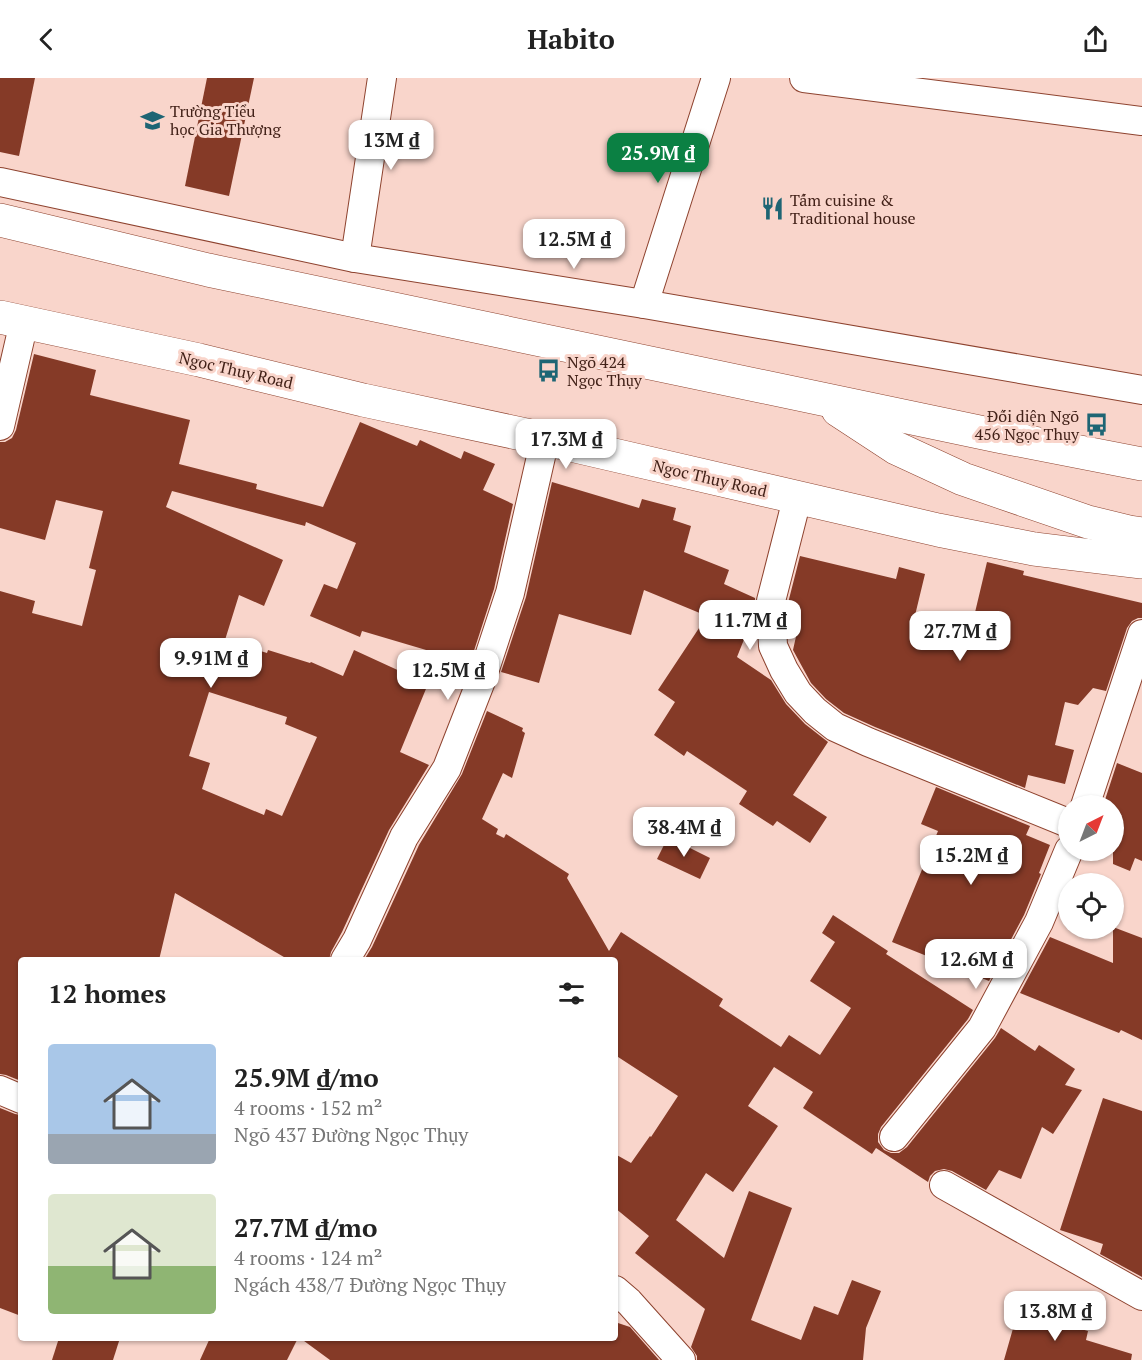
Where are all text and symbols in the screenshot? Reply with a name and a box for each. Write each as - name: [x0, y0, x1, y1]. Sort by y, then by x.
- text: Habito: [527, 21, 615, 57]
- icon: back: [30, 23, 63, 56]
- icon: share: [1079, 23, 1112, 56]
- place label: Trường Tiểu học Gia Thượng: [170, 100, 281, 140]
- school or university icon: Trường Tiểu học Gia Thượng: [139, 107, 165, 133]
- pin: 13M ₫: [349, 120, 433, 171]
- text: 13M ₫: [363, 126, 419, 153]
- pin: 25.9M ₫: [603, 133, 713, 184]
- text: 25.9M ₫: [621, 139, 695, 166]
- place label: Tấm cuisine & Traditional house: [790, 189, 916, 229]
- restaurant icon: Tấm cuisine & Traditional house: [759, 196, 785, 222]
- pin: 12.5M ₫: [519, 219, 629, 270]
- text: 12.5M ₫: [537, 225, 611, 252]
- street label: Ngoc Thuy Road: [177, 346, 295, 394]
- place label: Ngõ 424 Ngọc Thụy: [567, 351, 643, 391]
- bus stop icon: Ngõ 424 Ngọc Thụy: [536, 358, 562, 384]
- place label: Đối diện Ngõ 456 Ngọc Thụy: [975, 405, 1080, 445]
- bus stop icon: Đối diện Ngõ 456 Ngọc Thụy: [1084, 412, 1110, 438]
- pin: 17.3M ₫: [511, 419, 621, 470]
- text: 17.3M ₫: [529, 425, 603, 452]
- street label: Ngoc Thuy Road: [651, 454, 769, 502]
- pin: 11.7M ₫: [695, 600, 805, 651]
- text: 11.7M ₫: [713, 606, 787, 633]
- pin: 27.7M ₫: [905, 611, 1015, 662]
- text: 27.7M ₫: [923, 617, 997, 644]
- pin: 9.91M ₫: [156, 638, 266, 689]
- text: 9.91M ₫: [174, 644, 248, 671]
- pin: 12.5M ₫: [393, 650, 503, 701]
- text: 12.5M ₫: [411, 656, 485, 683]
- north arrow: [1058, 795, 1124, 861]
- map controls: [1058, 795, 1124, 939]
- pin: 38.4M ₫: [629, 807, 739, 858]
- text: 38.4M ₫: [647, 813, 721, 840]
- pin: 15.2M ₫: [916, 835, 1026, 886]
- text: 15.2M ₫: [934, 841, 1008, 868]
- button: locate: [1058, 873, 1124, 939]
- pin: 12.6M ₫: [921, 939, 1031, 990]
- text: 12.6M ₫: [939, 945, 1013, 972]
- text: 12 homes: [48, 976, 166, 1010]
- icon: filters: [555, 977, 588, 1010]
- text: 25.9M ₫/mo: [234, 1060, 379, 1094]
- icon: home: [96, 1068, 168, 1140]
- text: 4 rooms · 152 m²: [234, 1094, 382, 1121]
- text: Ngõ 437 Đường Ngọc Thụy: [234, 1121, 468, 1148]
- text: 27.7M ₫/mo: [234, 1210, 377, 1244]
- icon: home: [96, 1218, 168, 1290]
- text: 4 rooms · 124 m²: [234, 1244, 382, 1271]
- text: Ngách 438/7 Đường Ngọc Thụy: [234, 1271, 506, 1298]
- pin: 13.8M ₫: [1000, 1291, 1110, 1342]
- text: 13.8M ₫: [1018, 1297, 1092, 1324]

